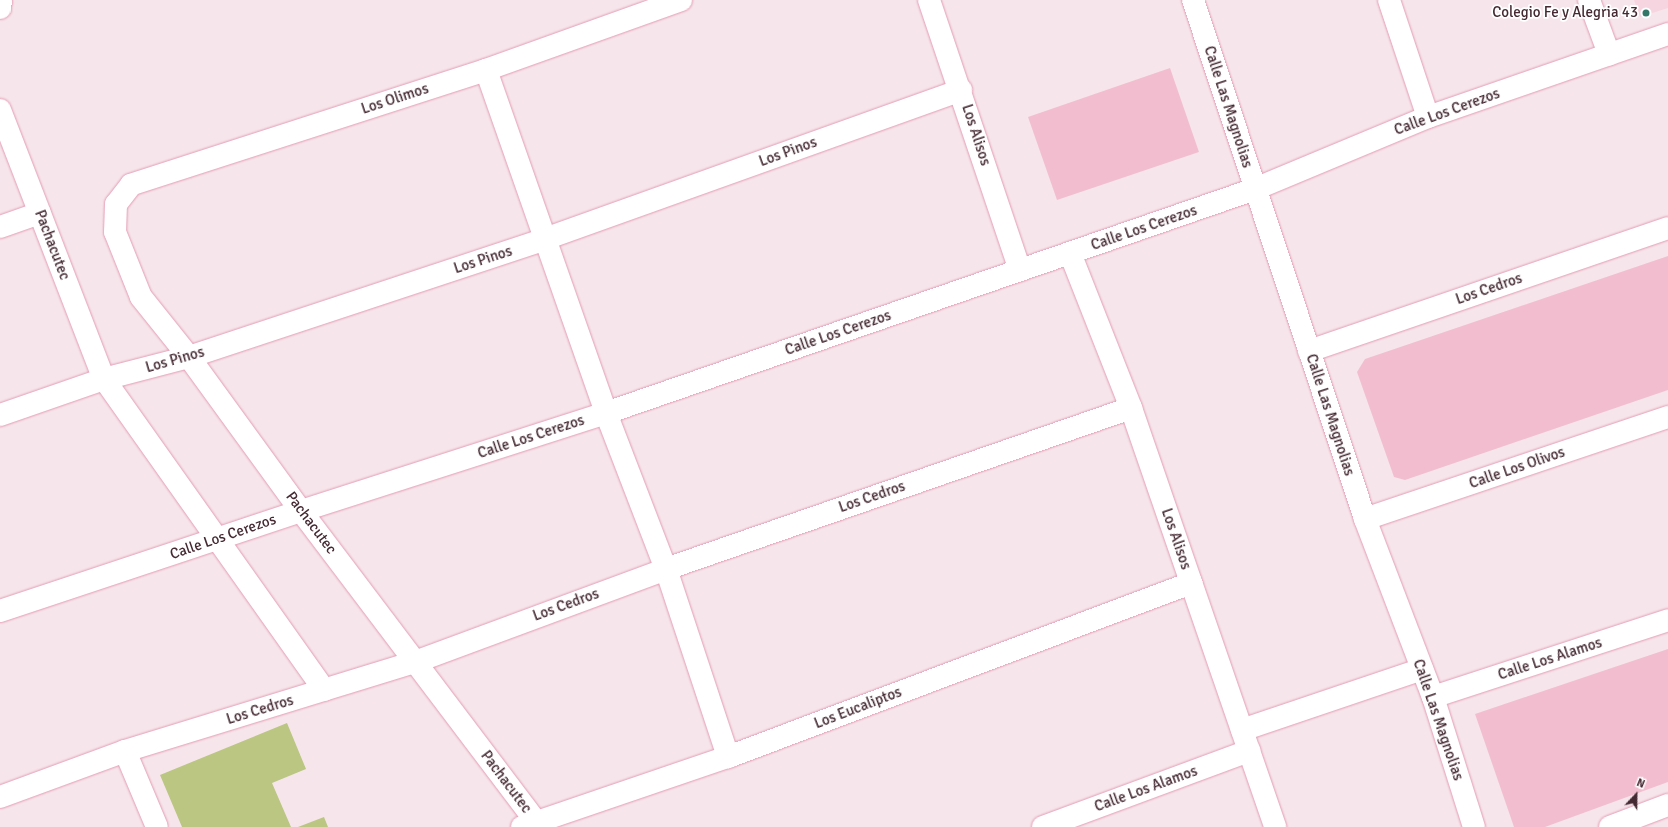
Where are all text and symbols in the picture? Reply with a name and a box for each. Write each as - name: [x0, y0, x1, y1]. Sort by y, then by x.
- place label: Colegio Fe y Alegria 43: [1492, 4, 1638, 22]
- marker: Colegio Fe y Alegria 43: [1641, 8, 1651, 18]
- street label: Calle Las Magnolias: [1200, 44, 1256, 170]
- street label: Los Olimos: [359, 80, 431, 118]
- street label: Calle Los Cerezos: [1392, 85, 1502, 139]
- street label: Los Alisos: [958, 102, 994, 168]
- street label: Los Pinos: [757, 133, 819, 171]
- street label: Calle Los Cerezos: [1089, 201, 1199, 255]
- street label: Pachacutec: [30, 207, 74, 283]
- street label: Los Pinos: [452, 242, 514, 278]
- street label: Los Cedros: [1453, 269, 1525, 309]
- street label: Calle Los Cerezos: [783, 306, 893, 360]
- street label: Los Pinos: [144, 343, 206, 377]
- street label: Calle Las Magnolias: [1302, 352, 1358, 478]
- street label: Calle Los Cerezos: [475, 411, 587, 463]
- street label: Calle Los Olivos: [1467, 443, 1567, 493]
- street label: Los Cedros: [836, 477, 908, 517]
- street label: Pachacutec: [282, 488, 340, 558]
- street label: Los Alisos: [1157, 506, 1195, 572]
- street label: Calle Los Cerezos: [168, 510, 278, 564]
- street label: Los Cedros: [530, 585, 602, 625]
- street label: Calle Los Alamos: [1496, 634, 1604, 684]
- street label: Calle Las Magnolias: [1409, 657, 1467, 783]
- street label: Los Eucaliptos: [812, 683, 904, 733]
- street label: Los Cedros: [224, 691, 296, 729]
- street label: Pachacutec: [477, 747, 535, 817]
- street label: Calle Los Alamos: [1092, 762, 1200, 816]
- north arrow: [1616, 775, 1656, 815]
- text: N: [1635, 776, 1647, 791]

